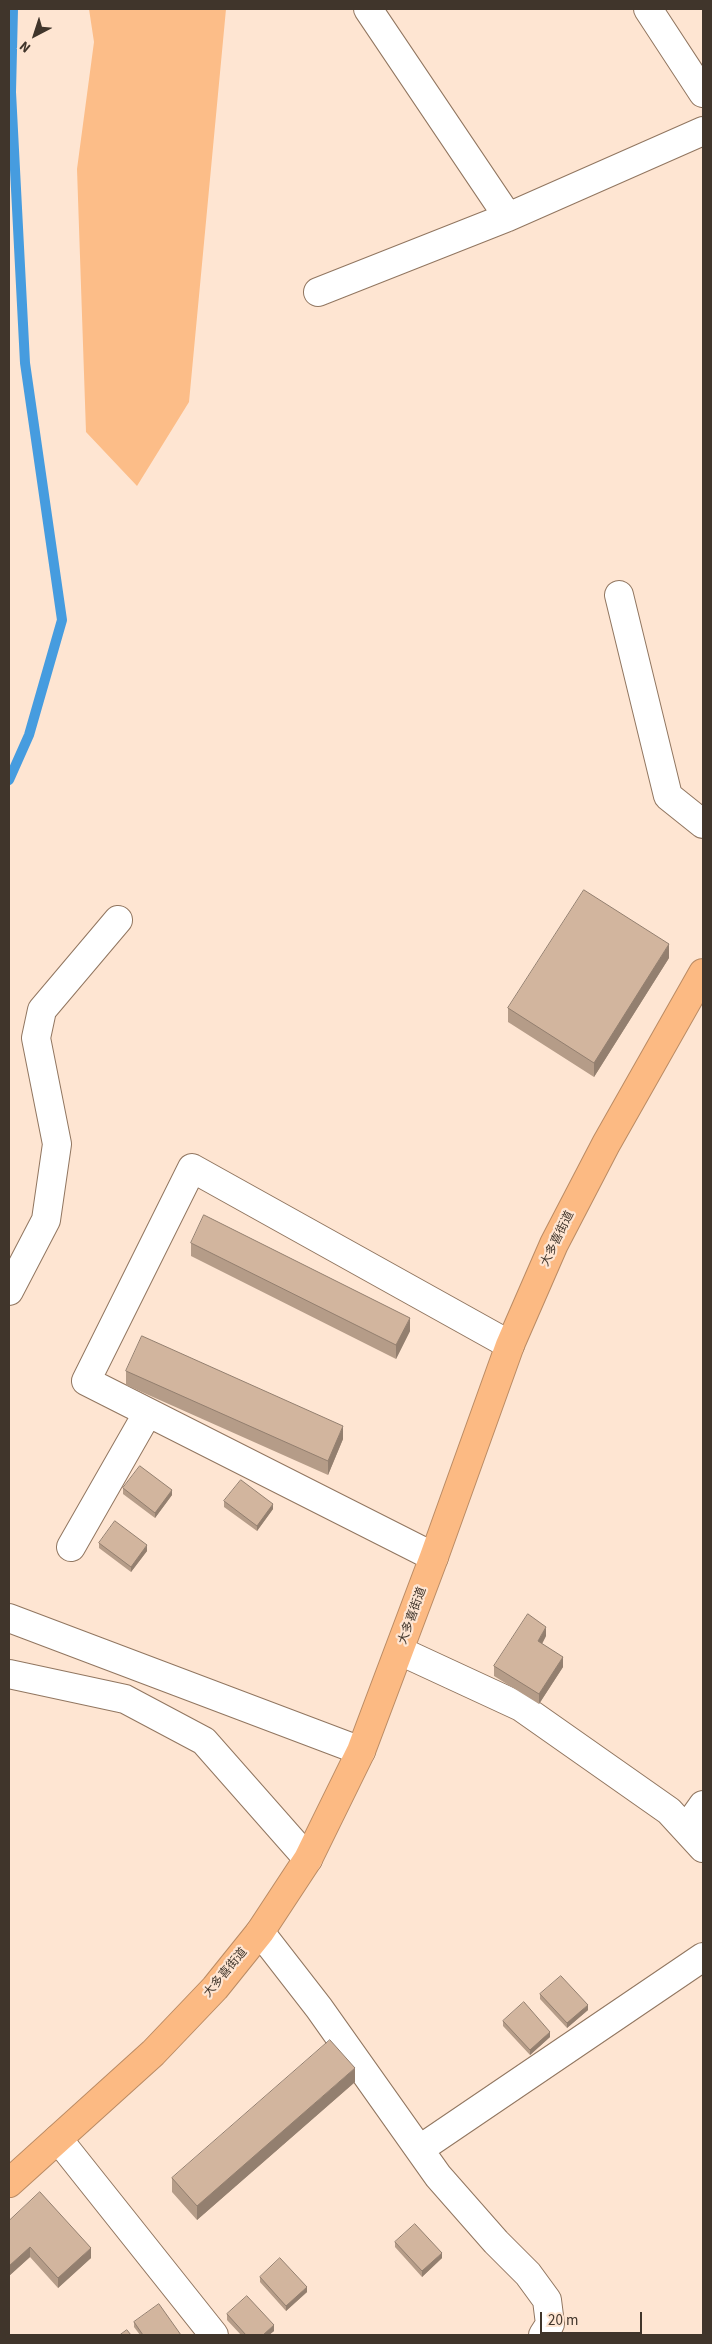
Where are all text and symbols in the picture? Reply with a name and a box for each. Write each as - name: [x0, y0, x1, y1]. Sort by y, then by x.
- north arrow: [10, 10, 60, 60]
- text: N: [15, 36, 35, 57]
- street label: 大多喜街道: [538, 1209, 578, 1269]
- street label: 大多喜街道: [396, 1585, 430, 1647]
- street label: 大多喜街道: [201, 1945, 251, 2001]
- scale bar: [542, 2302, 644, 2334]
- text: 20 m: [548, 2310, 578, 2331]

